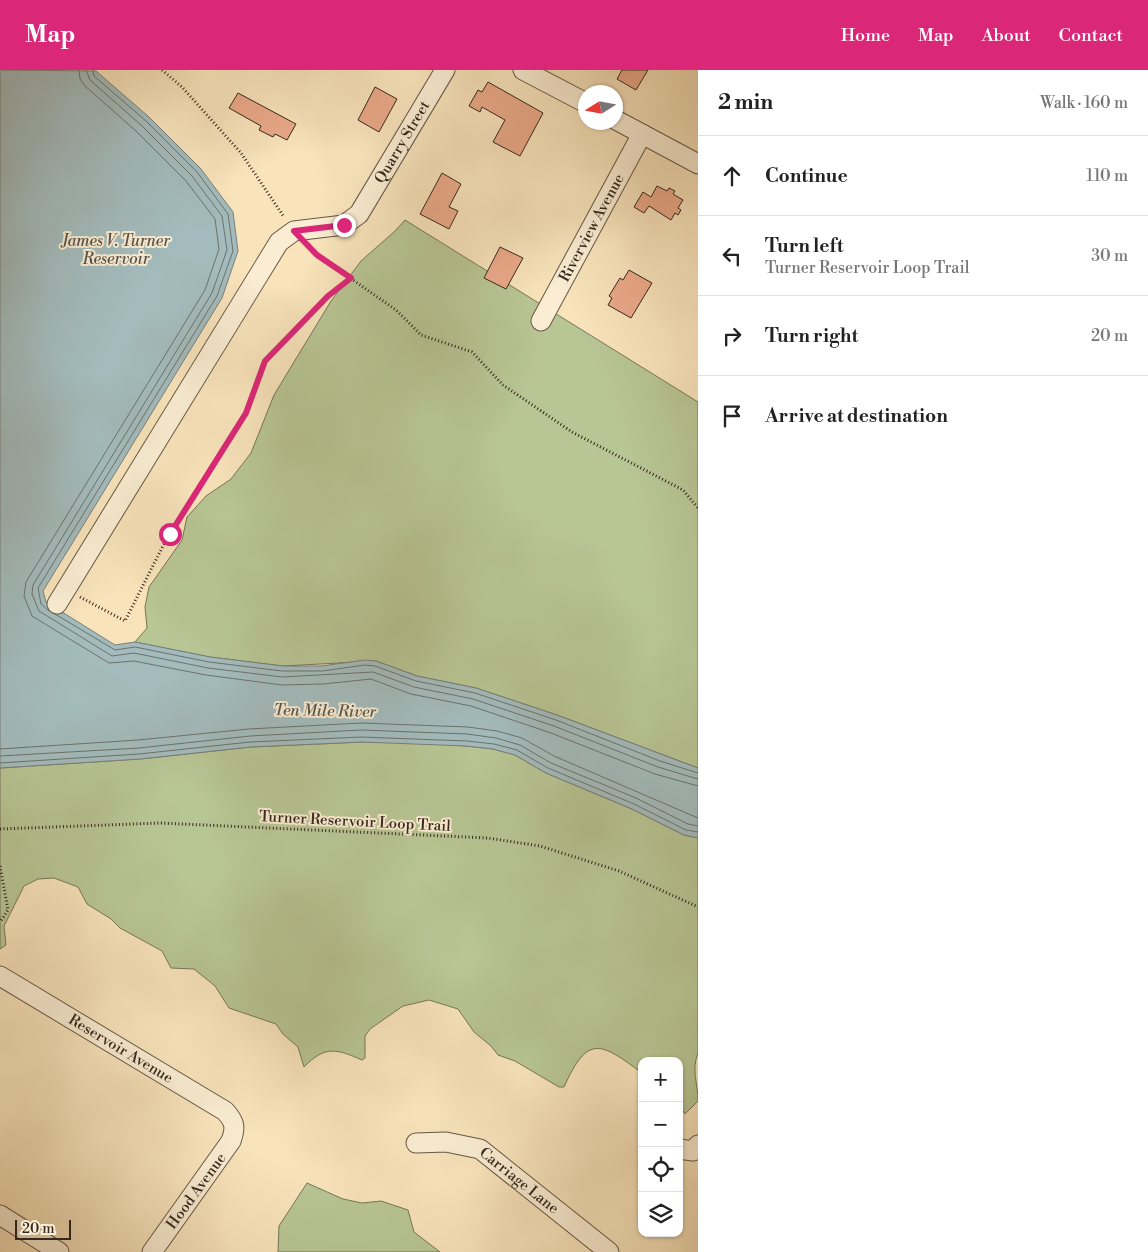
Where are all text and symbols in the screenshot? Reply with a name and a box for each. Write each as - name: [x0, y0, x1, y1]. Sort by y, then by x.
- text: Map: [25, 20, 75, 50]
- text: Home: [841, 24, 890, 47]
- text: Map: [918, 24, 954, 47]
- text: About: [982, 24, 1031, 47]
- text: Contact: [1059, 24, 1123, 47]
- north arrow: [578, 85, 623, 130]
- text: 2 min: [718, 90, 773, 116]
- text: Walk · 160 m: [1040, 93, 1128, 113]
- street label: Quarry Street: [370, 97, 435, 187]
- icon: ahead: [718, 162, 746, 190]
- text: Continue: [765, 164, 848, 188]
- text: 110 m: [1086, 166, 1128, 186]
- street label: Riverview Avenue: [555, 171, 629, 285]
- route end: [333, 214, 356, 237]
- water label: James V. Turner Reservoir: [60, 231, 171, 269]
- text: Turn left: [765, 234, 844, 258]
- icon: left: [718, 242, 746, 270]
- text: 30 m: [1091, 246, 1128, 266]
- text: Turner Reservoir Loop Trail: [765, 258, 969, 278]
- icon: right: [718, 322, 746, 350]
- text: Turn right: [765, 324, 858, 348]
- text: 20 m: [1091, 326, 1128, 346]
- icon: arrive: [718, 402, 746, 430]
- text: Arrive at destination: [765, 404, 948, 428]
- route start: [159, 523, 182, 546]
- water label: Ten Mile River: [274, 700, 378, 722]
- street label: Turner Reservoir Loop Trail: [259, 807, 452, 836]
- street label: Reservoir Avenue: [65, 1010, 176, 1088]
- map controls: [638, 1057, 683, 1237]
- button: +: [638, 1057, 683, 1102]
- button: −: [638, 1102, 683, 1147]
- street label: Carriage Lane: [475, 1143, 563, 1218]
- button: locate: [638, 1147, 683, 1192]
- street label: Hood Avenue: [162, 1149, 231, 1233]
- button: layers: [638, 1192, 683, 1237]
- scale bar: [15, 1217, 71, 1240]
- text: 20 m: [22, 1220, 54, 1238]

